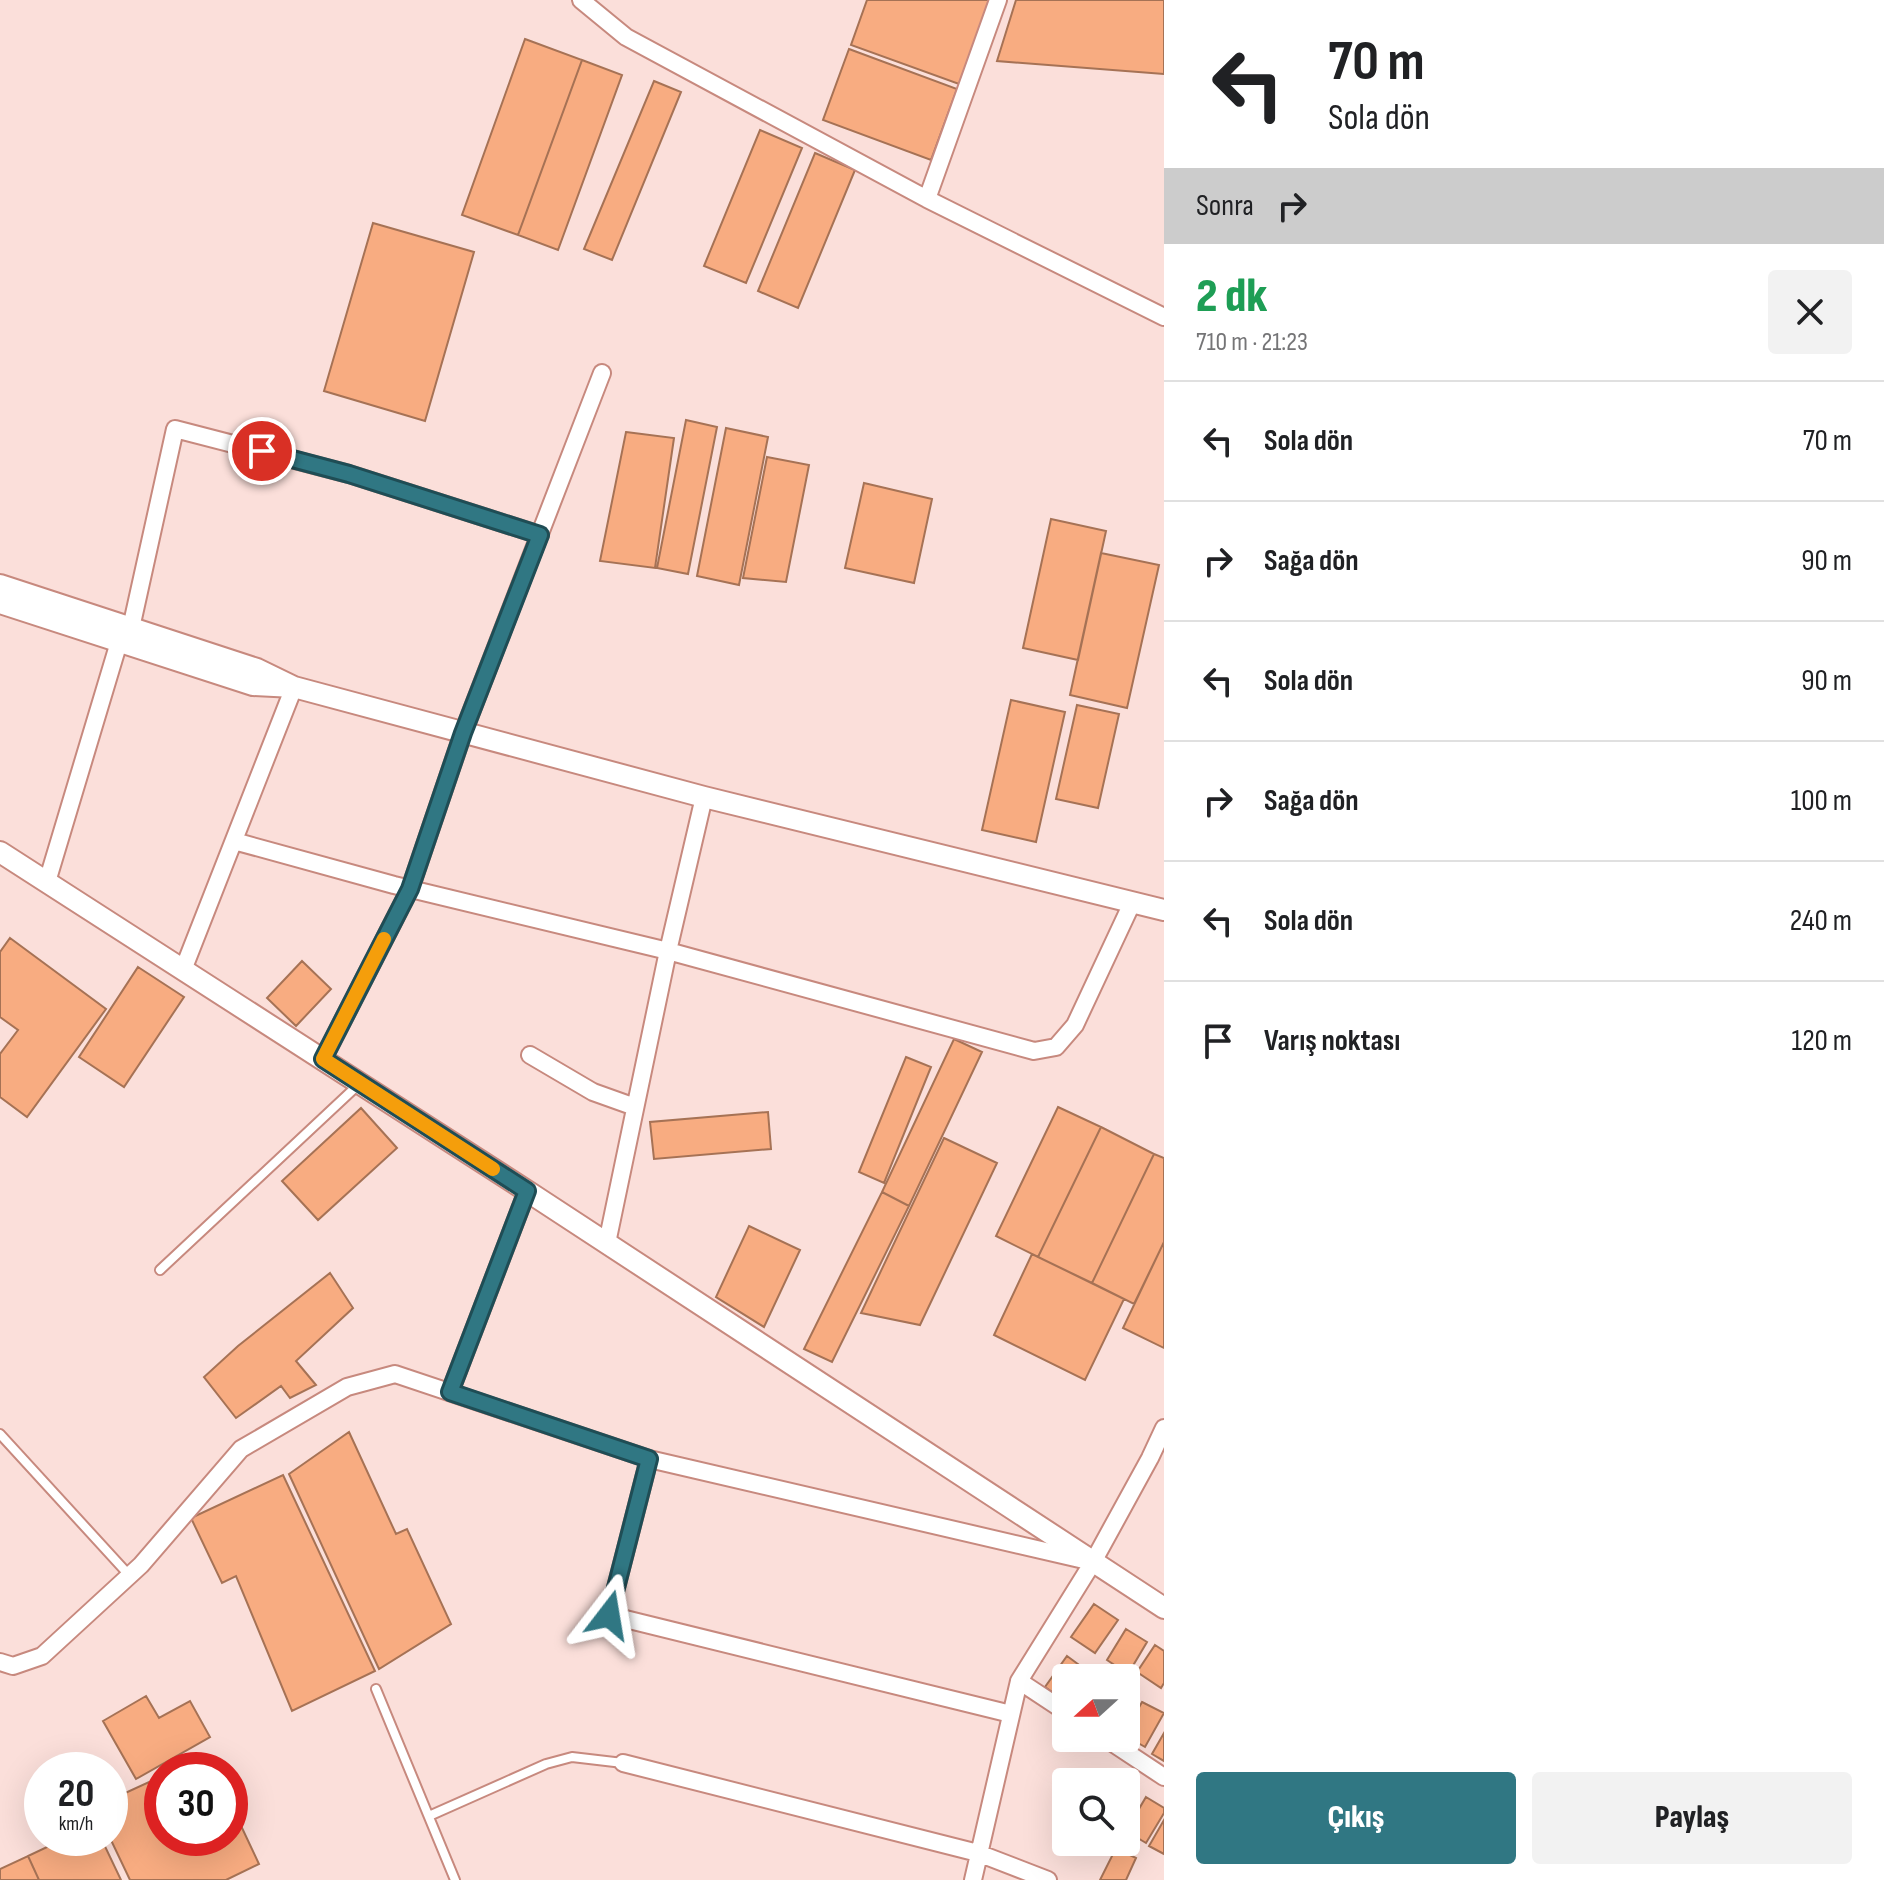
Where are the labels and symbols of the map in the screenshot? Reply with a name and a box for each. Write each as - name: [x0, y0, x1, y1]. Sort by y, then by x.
- pin: [228, 417, 296, 485]
- position arrow: [567, 1573, 651, 1657]
- north arrow: [1052, 1664, 1140, 1752]
- speed limit sign: 30: [144, 1752, 248, 1856]

